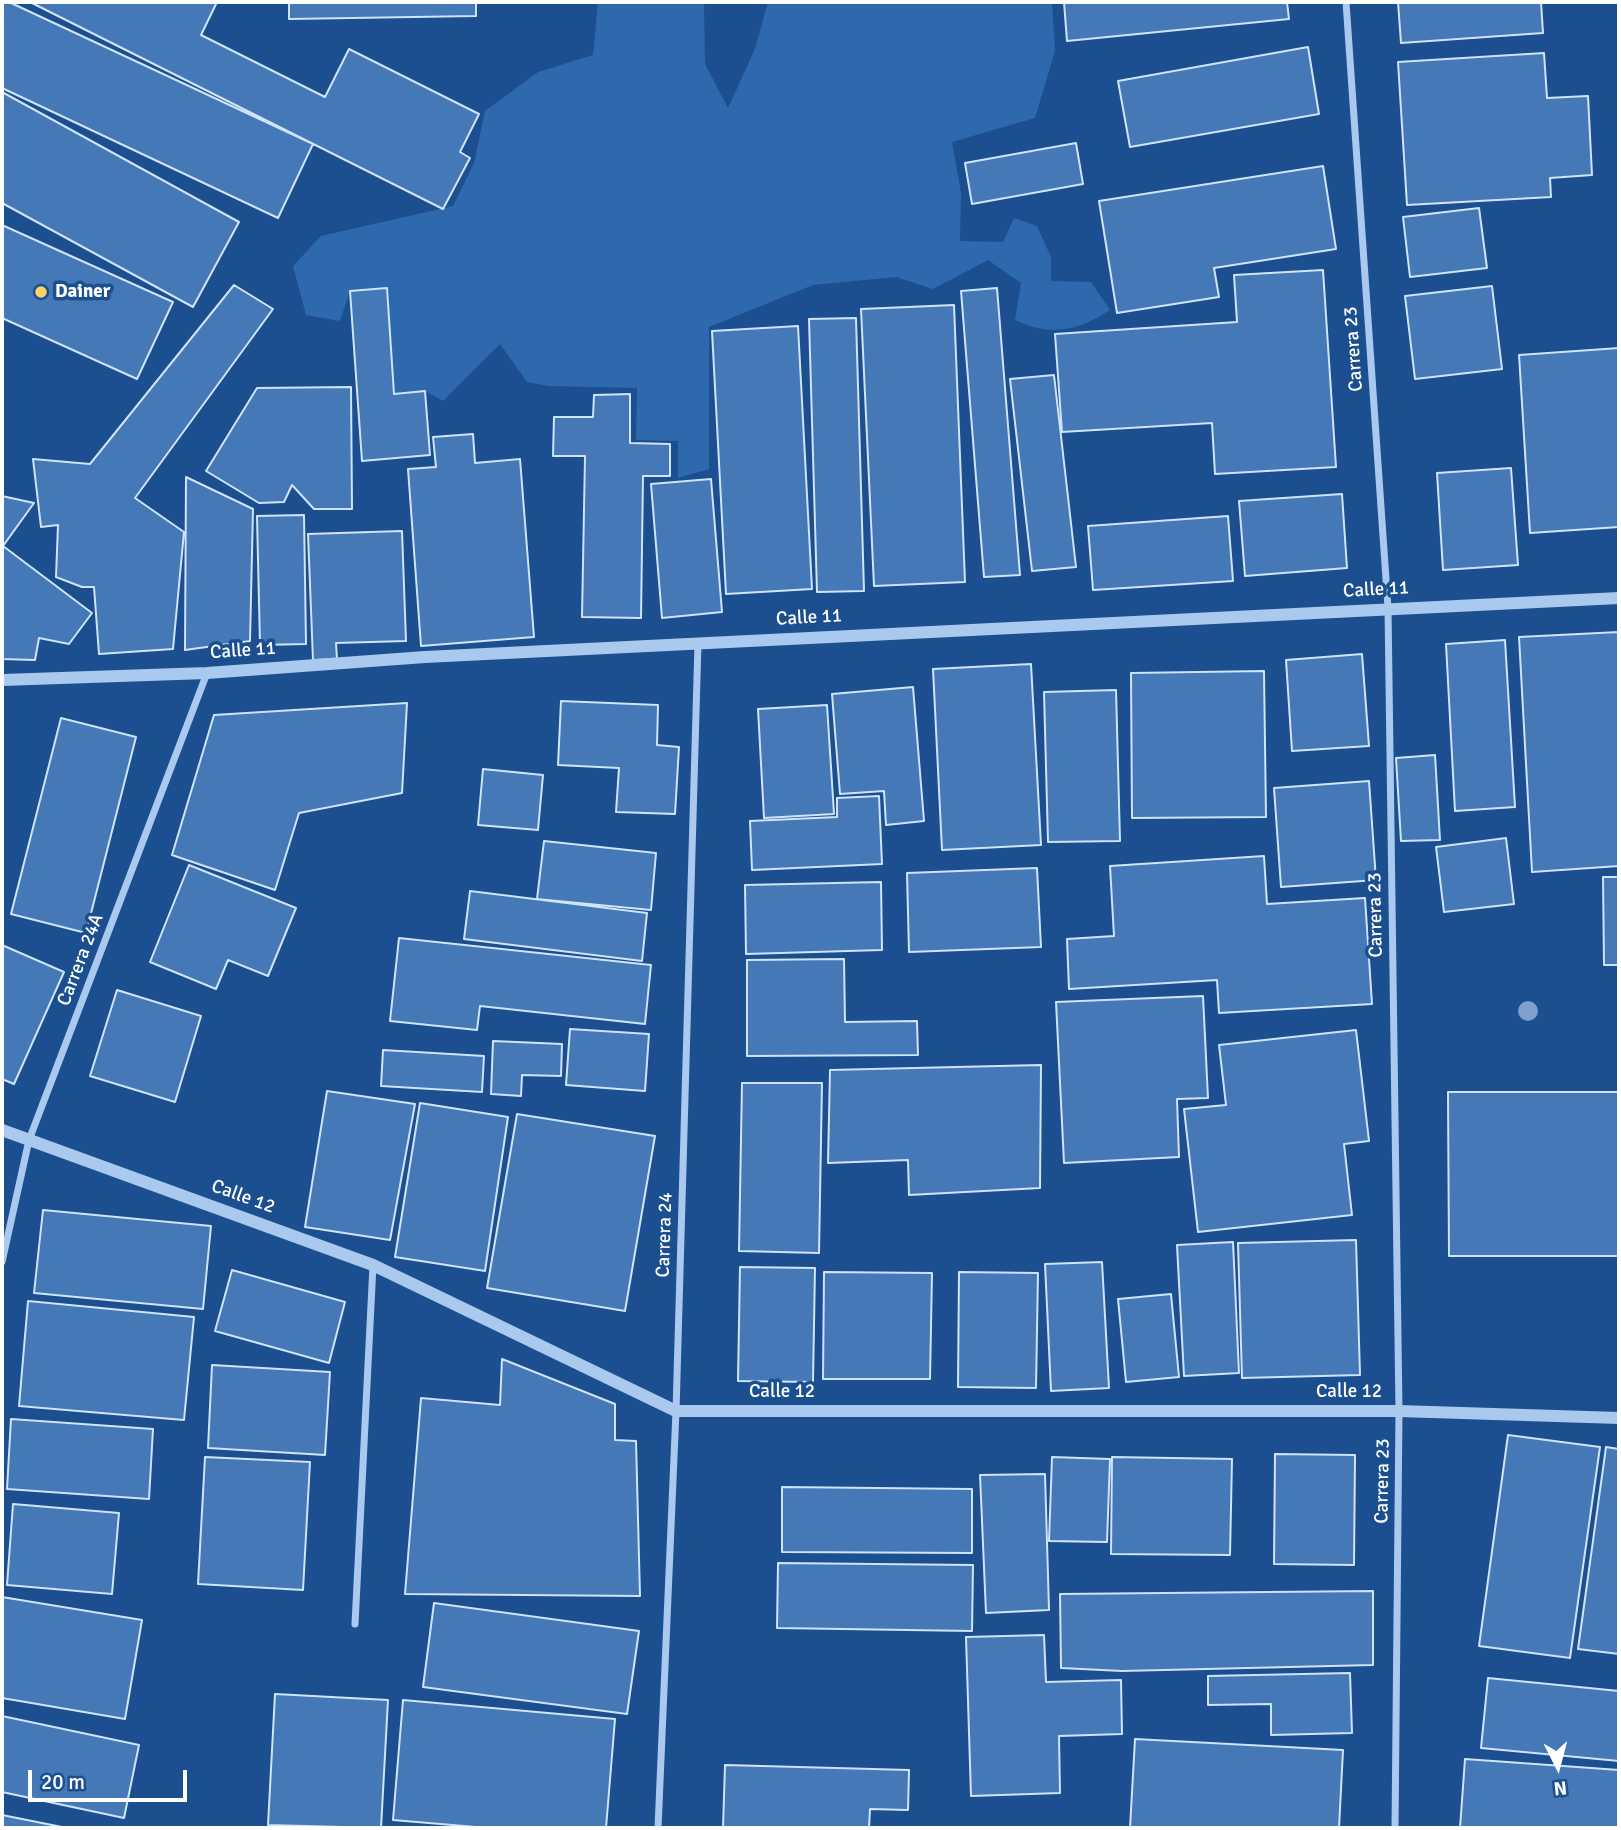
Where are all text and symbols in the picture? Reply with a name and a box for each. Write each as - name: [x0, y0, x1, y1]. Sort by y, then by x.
- place label: Dainer: [55, 281, 110, 303]
- marker: Dainer: [33, 284, 49, 300]
- street label: Carrera 23: [1340, 306, 1368, 392]
- street label: Calle 11: [1342, 577, 1410, 603]
- street label: Calle 11: [775, 605, 843, 631]
- street label: Calle 11: [209, 637, 277, 665]
- street label: Carrera 23: [1364, 872, 1388, 958]
- street label: Carrera 24A: [53, 911, 109, 1009]
- street label: Calle 12: [208, 1175, 278, 1219]
- street label: Carrera 24: [652, 1192, 678, 1278]
- street label: Calle 12: [749, 1381, 815, 1403]
- street label: Calle 12: [1316, 1381, 1382, 1403]
- street label: Carrera 23: [1371, 1438, 1395, 1524]
- north arrow: [1523, 1732, 1593, 1802]
- scale bar: [32, 1756, 191, 1800]
- text: 20 m: [41, 1769, 85, 1795]
- text: N: [1552, 1775, 1568, 1801]

